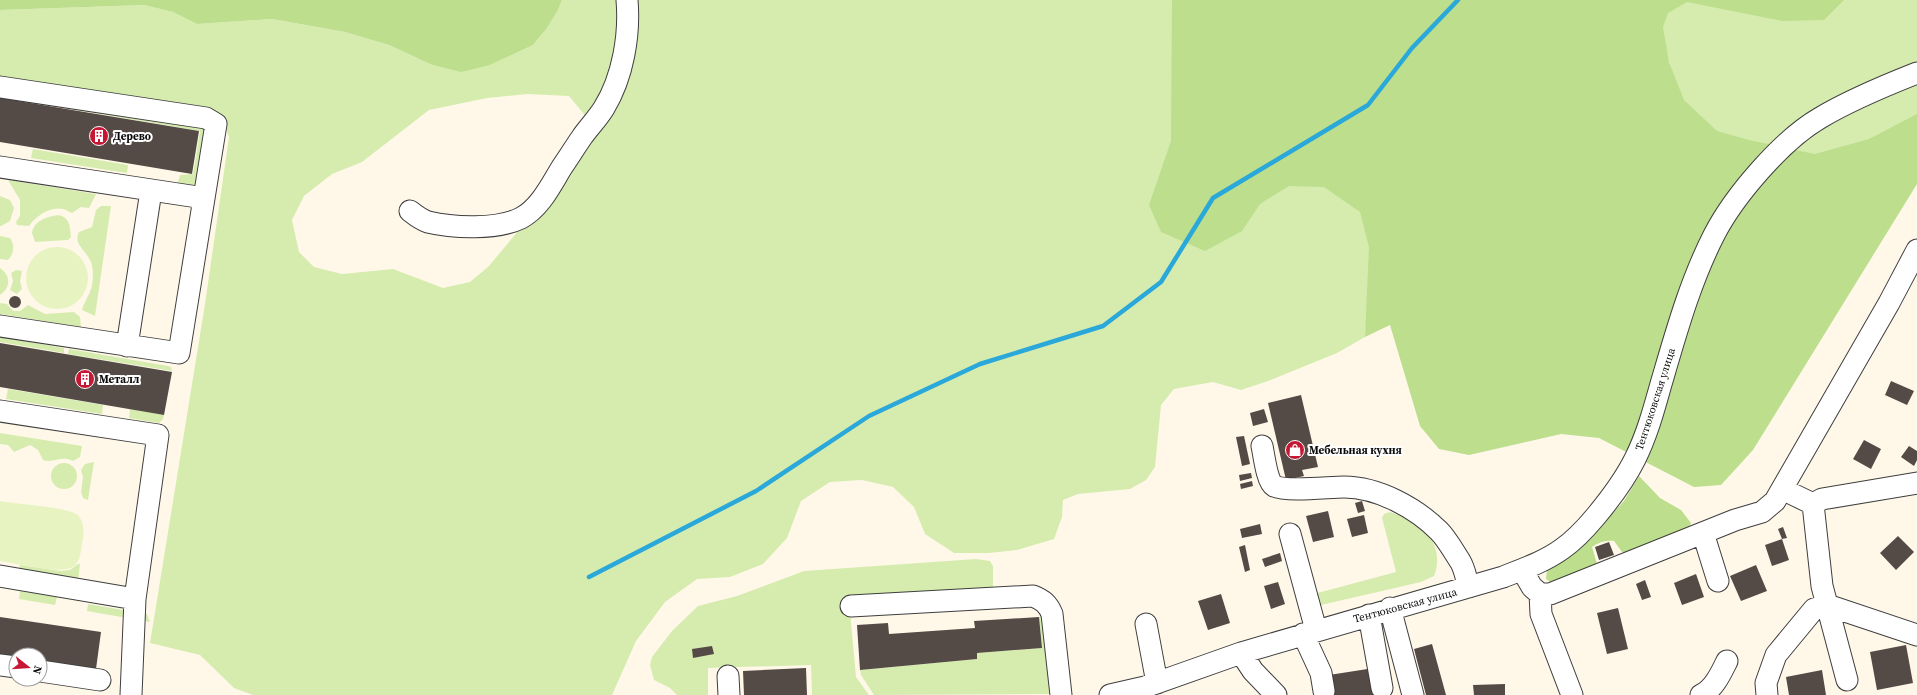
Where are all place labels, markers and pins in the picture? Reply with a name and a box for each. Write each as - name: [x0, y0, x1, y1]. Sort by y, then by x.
- building icon: Дерево: [88, 125, 110, 147]
- place label: Дерево: [113, 129, 151, 144]
- building icon: Металл: [74, 368, 96, 390]
- place label: Металл: [99, 372, 140, 387]
- shop icon: Мебельная кухня: [1284, 439, 1306, 461]
- place label: Мебельная кухня: [1309, 443, 1402, 458]

